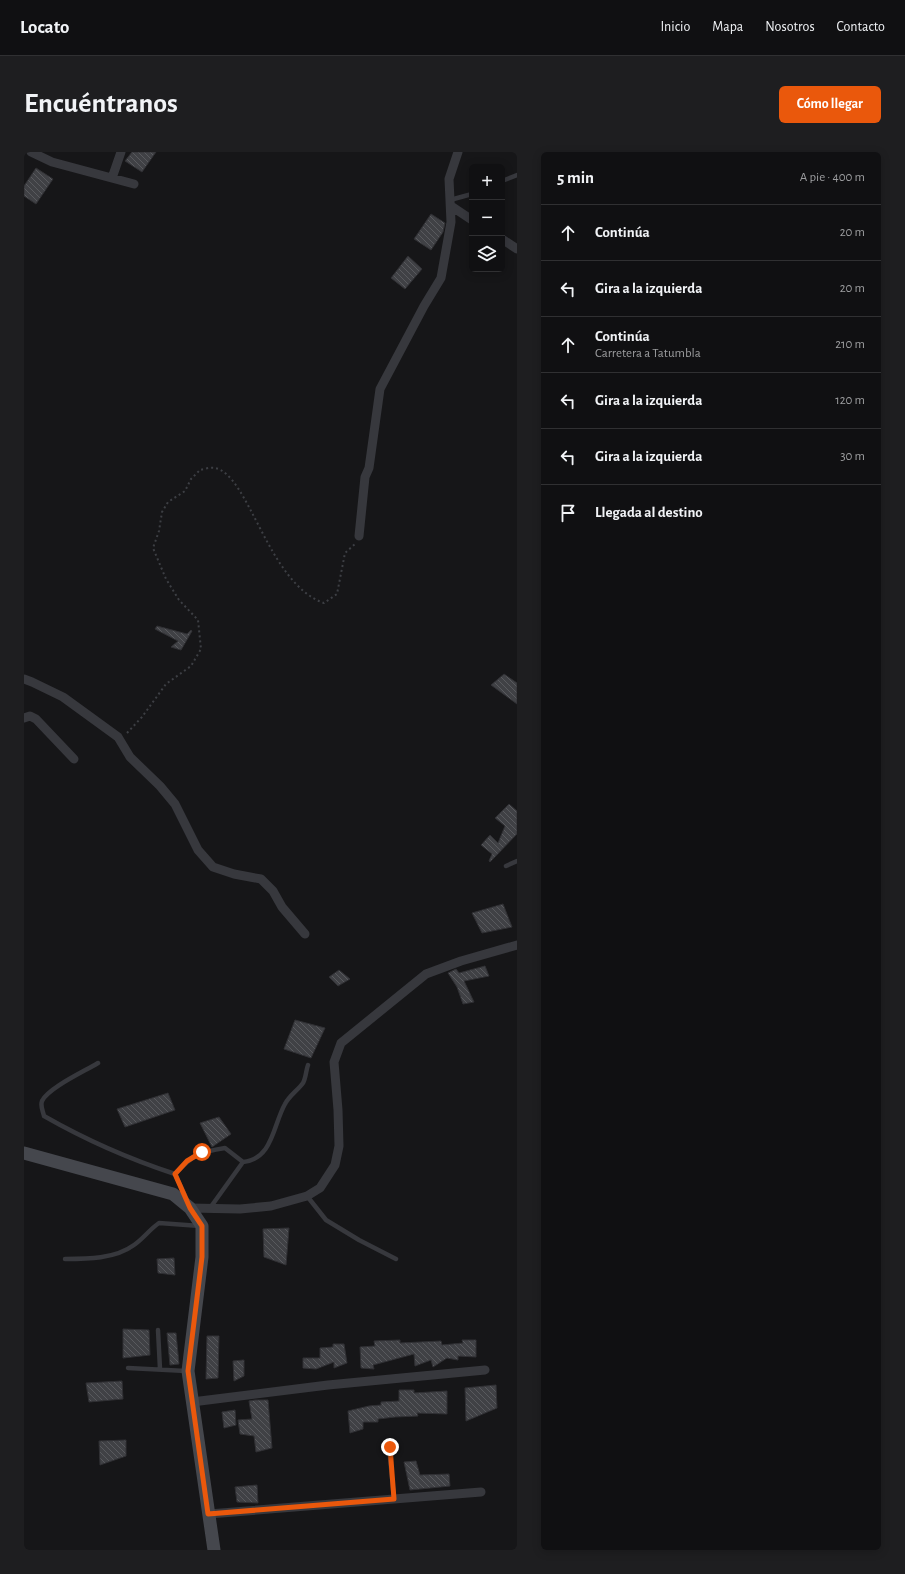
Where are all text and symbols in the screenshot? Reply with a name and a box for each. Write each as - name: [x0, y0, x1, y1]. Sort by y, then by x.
- text: Locato: [20, 18, 69, 37]
- text: Inicio: [660, 20, 690, 34]
- text: Mapa: [712, 20, 743, 34]
- text: Nosotros: [765, 20, 815, 34]
- text: Contacto: [837, 20, 885, 34]
- button: Cómo llegar: [779, 86, 881, 123]
- text: Encuéntranos: [24, 90, 178, 118]
- map controls: [469, 164, 505, 272]
- button: +: [469, 164, 505, 200]
- text: 5 min: [557, 169, 594, 186]
- text: A pie · 400 m: [800, 171, 865, 184]
- button: −: [469, 200, 505, 236]
- icon: ahead: [557, 222, 579, 244]
- text: Continúa: [595, 225, 650, 240]
- text: 20 m: [840, 226, 865, 239]
- button: layers: [469, 236, 505, 272]
- icon: left: [557, 278, 579, 300]
- text: Gira a la izquierda: [595, 281, 702, 296]
- text: 20 m: [840, 282, 865, 295]
- text: Continúa: [595, 329, 650, 344]
- icon: ahead: [557, 334, 579, 356]
- text: 210 m: [835, 338, 865, 351]
- text: Carretera a Tatumbla: [595, 347, 701, 360]
- icon: left: [557, 390, 579, 412]
- text: Gira a la izquierda: [595, 393, 702, 408]
- text: 120 m: [835, 394, 865, 407]
- icon: left: [557, 446, 579, 468]
- text: Gira a la izquierda: [595, 449, 702, 464]
- text: 30 m: [840, 450, 865, 463]
- icon: arrive: [557, 502, 579, 524]
- text: Llegada al destino: [595, 505, 703, 520]
- route start: [193, 1143, 211, 1161]
- route end: [381, 1438, 399, 1456]

